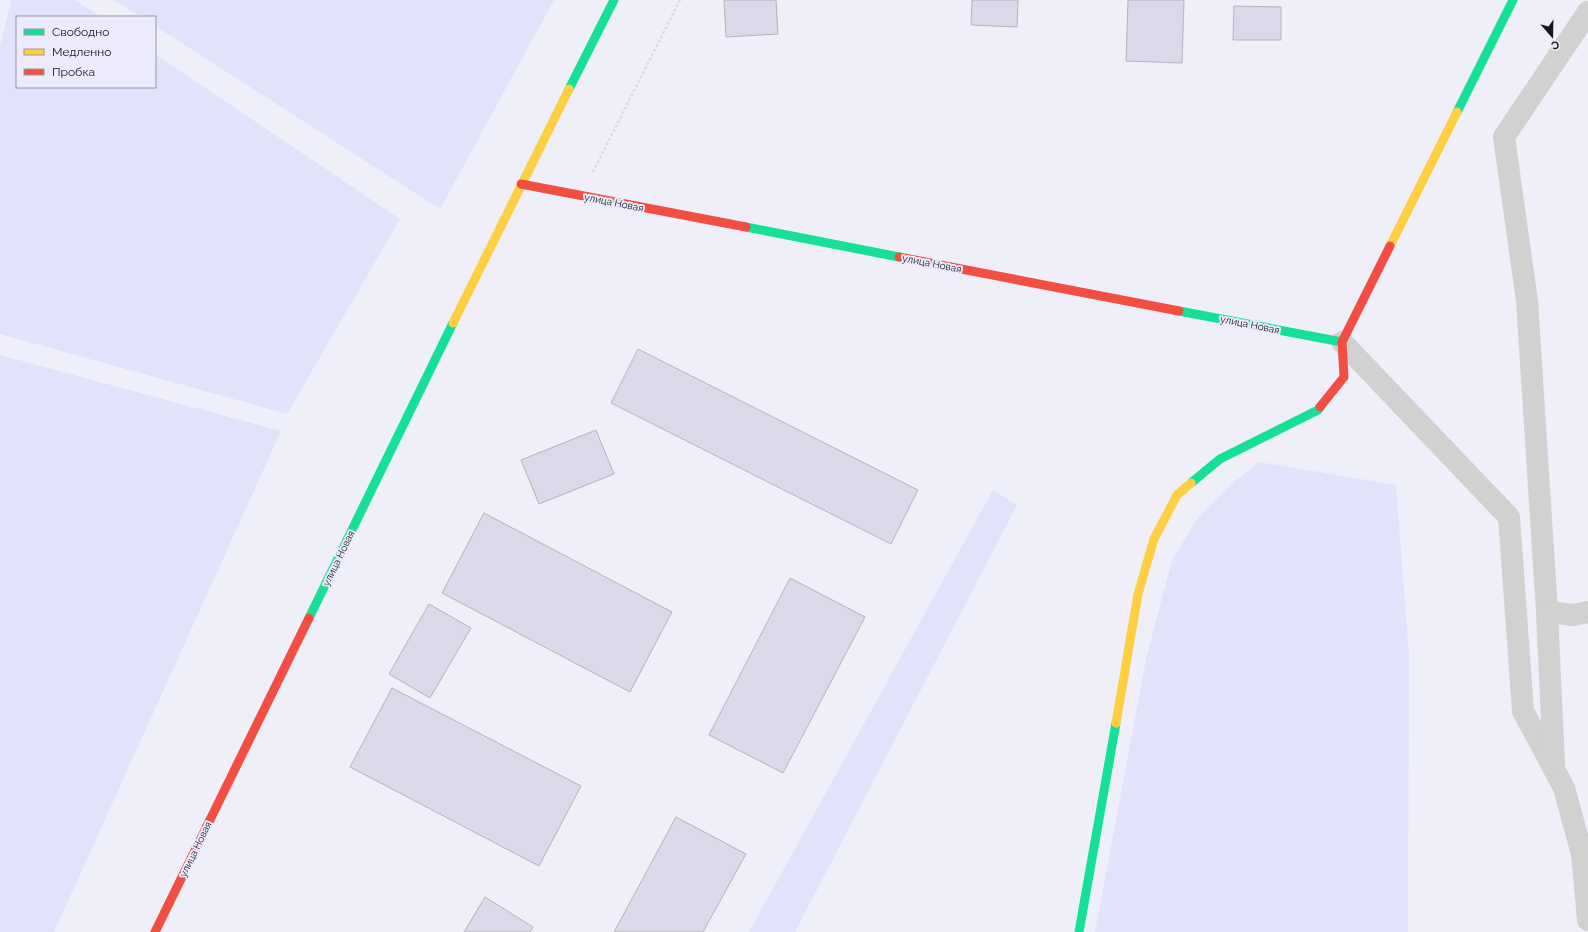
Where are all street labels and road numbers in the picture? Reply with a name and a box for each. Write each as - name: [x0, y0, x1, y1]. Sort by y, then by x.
- street label: улица Новая: [583, 191, 644, 214]
- street label: улица Новая: [901, 252, 962, 275]
- street label: улица Новая: [1219, 313, 1280, 336]
- street label: улица Новая: [320, 529, 357, 588]
- street label: улица Новая: [177, 820, 214, 879]

